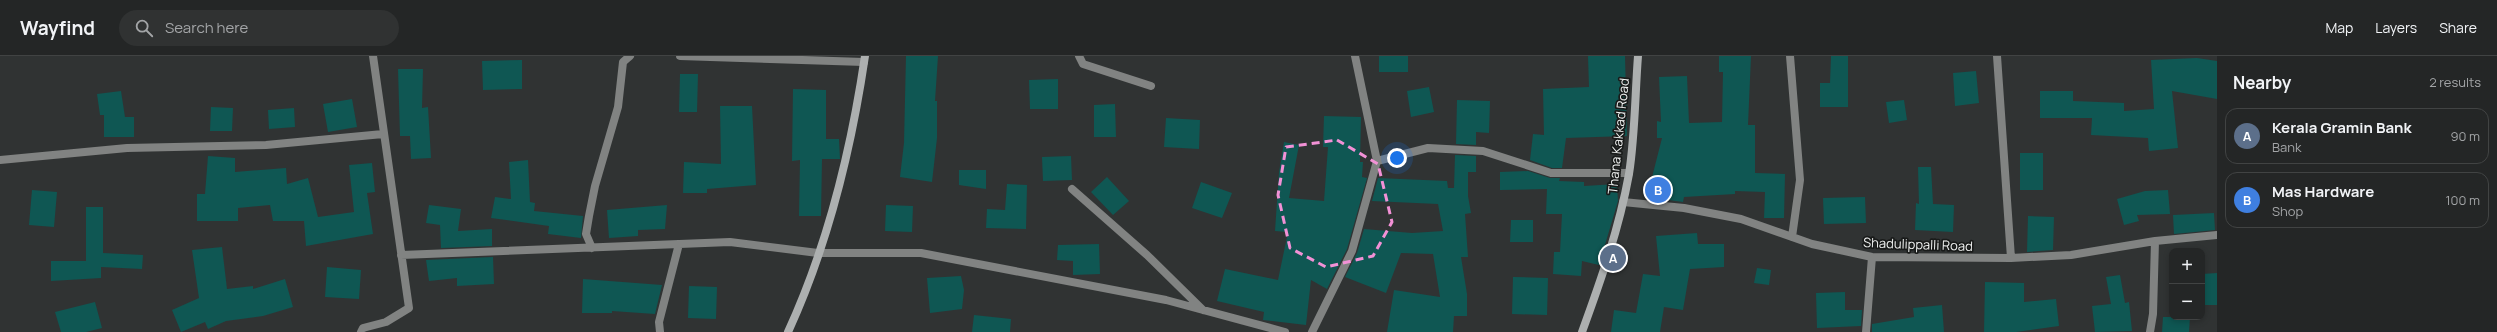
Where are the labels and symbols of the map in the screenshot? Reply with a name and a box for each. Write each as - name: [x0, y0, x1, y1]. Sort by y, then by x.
- street label: Thana Kakkad Road: [1603, 77, 1633, 195]
- your location: [1387, 148, 1407, 168]
- pin: B: [1645, 175, 1671, 205]
- street label: Shadulippalli Road: [1863, 233, 1973, 255]
- pin: A: [1600, 243, 1626, 273]

